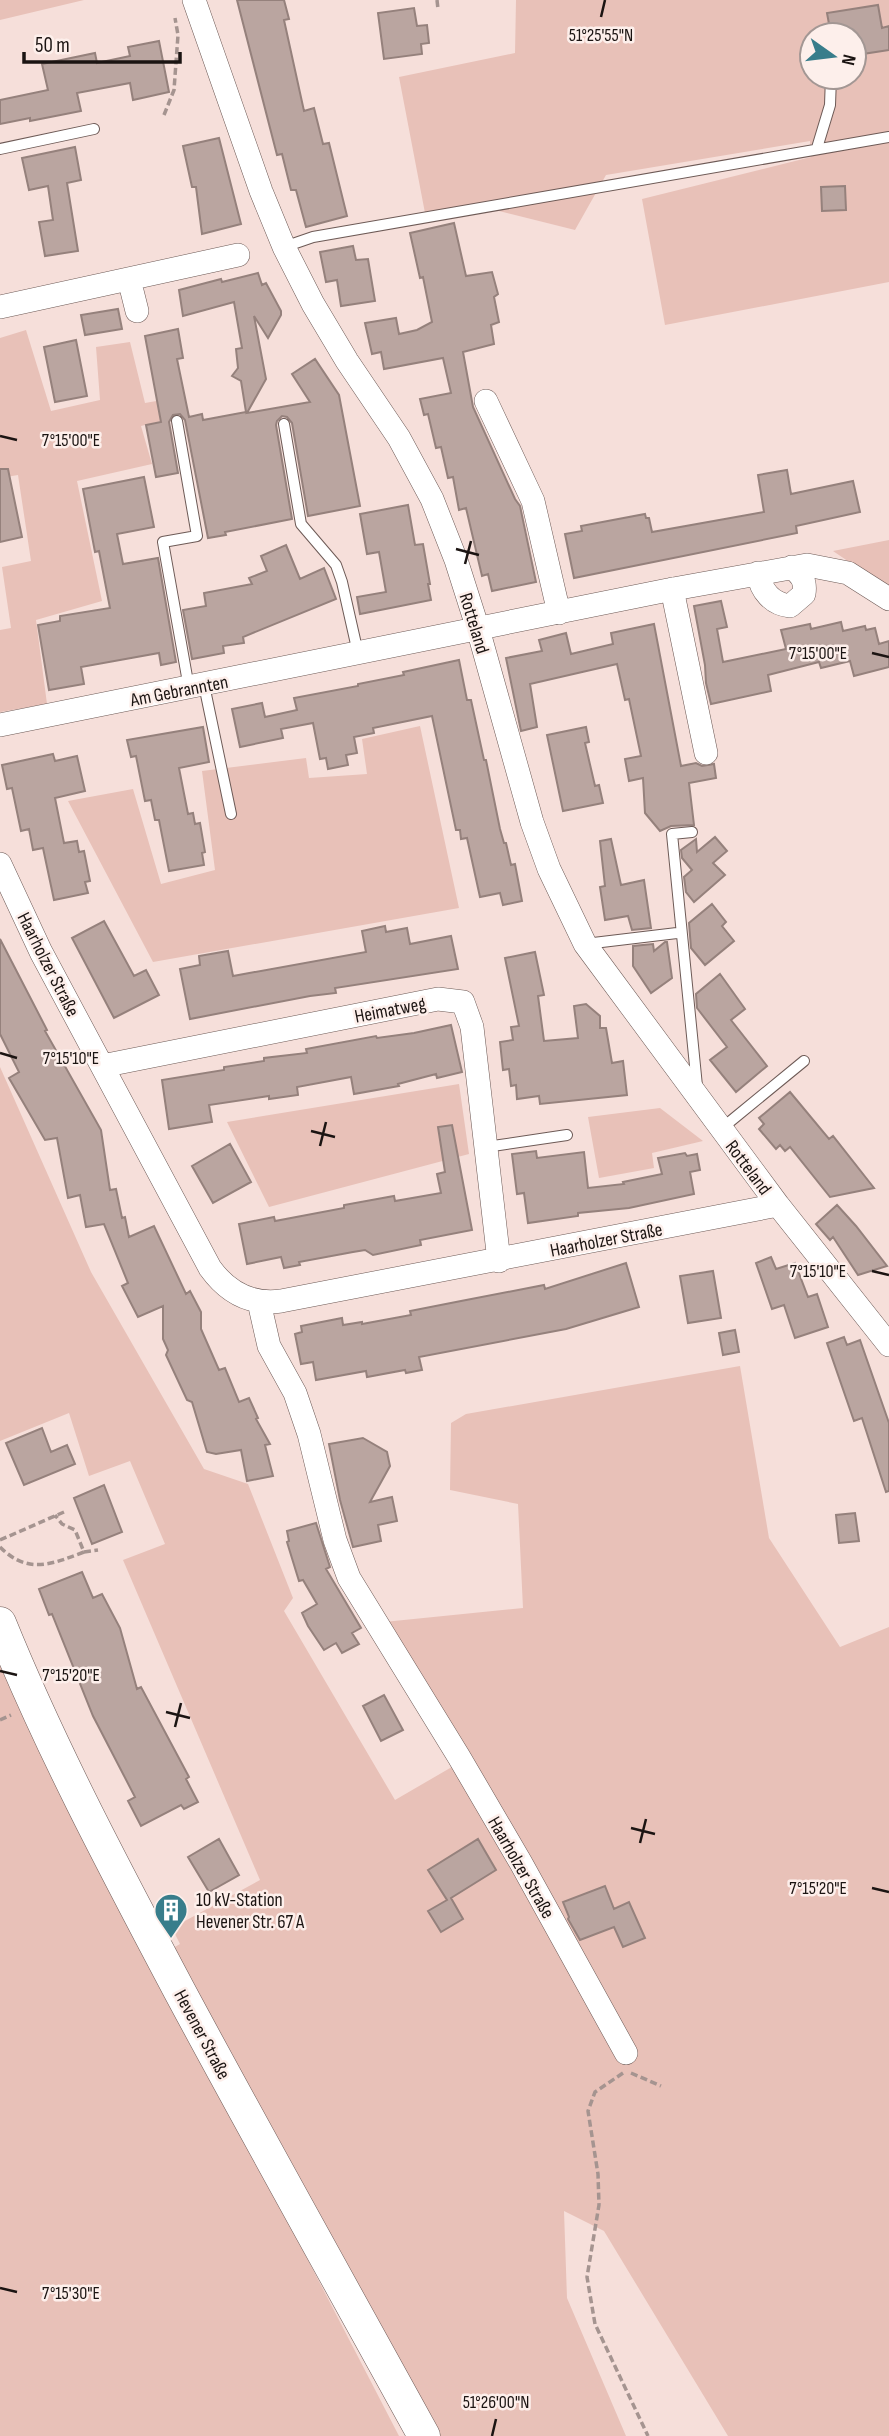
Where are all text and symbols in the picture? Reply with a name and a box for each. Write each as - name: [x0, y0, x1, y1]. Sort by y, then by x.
- scale bar: [24, 21, 180, 65]
- north arrow: [798, 21, 868, 91]
- text: 51°25'55"N: [569, 25, 633, 46]
- text: 50 m: [35, 33, 70, 58]
- text: N: [836, 52, 860, 67]
- text: 7°15'00"E: [42, 430, 100, 451]
- street label: Rotteland: [453, 590, 494, 657]
- text: 7°15'00"E: [789, 643, 847, 664]
- street label: Am Gebrannten: [128, 671, 230, 712]
- street label: Haarholzer Straße: [12, 909, 84, 1021]
- street label: Heimatweg: [353, 992, 428, 1029]
- text: 7°15'10"E: [43, 1048, 99, 1069]
- street label: Rotteland: [720, 1136, 776, 1200]
- street label: Haarholzer Straße: [548, 1218, 664, 1263]
- text: 7°15'10"E: [790, 1261, 846, 1282]
- text: 7°15'20"E: [42, 1665, 100, 1686]
- street label: Haarholzer Straße: [482, 1813, 559, 1923]
- text: 7°15'20"E: [789, 1878, 847, 1899]
- place label: 10 kV-Station Hevener Str. 67 A: [196, 1889, 305, 1934]
- building icon: 10 kV-Station Hevener Str. 67 A: [152, 1891, 190, 1940]
- street label: Hevener Straße: [168, 1986, 235, 2083]
- text: 7°15'30"E: [42, 2283, 100, 2304]
- text: 51°26'00"N: [463, 2392, 529, 2413]

